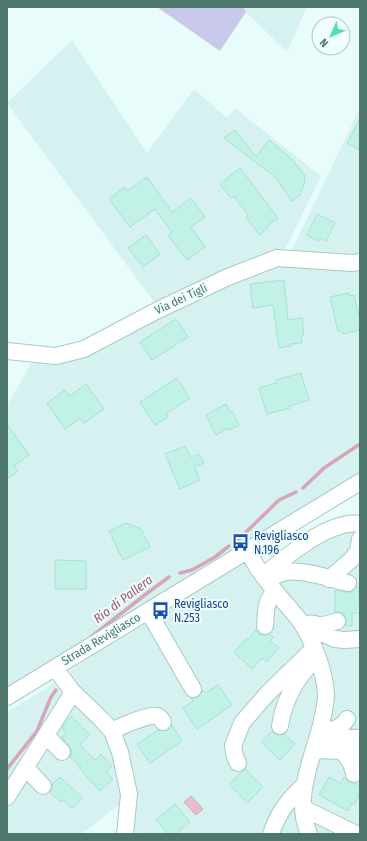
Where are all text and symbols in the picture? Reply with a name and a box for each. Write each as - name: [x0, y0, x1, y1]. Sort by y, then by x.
- north arrow: [311, 16, 351, 56]
- text: N: [317, 36, 331, 50]
- street label: Via dei Tigli: [152, 281, 210, 317]
- place label: Revigliasco N.196: [254, 529, 309, 557]
- bus stop icon: Revigliasco N.196: [231, 533, 251, 553]
- water label: Rio di Pallera: [90, 572, 156, 626]
- place label: Revigliasco N.253: [174, 597, 229, 625]
- bus stop icon: Revigliasco N.253: [151, 601, 171, 621]
- street label: Strada Revigliasco: [59, 610, 143, 668]

